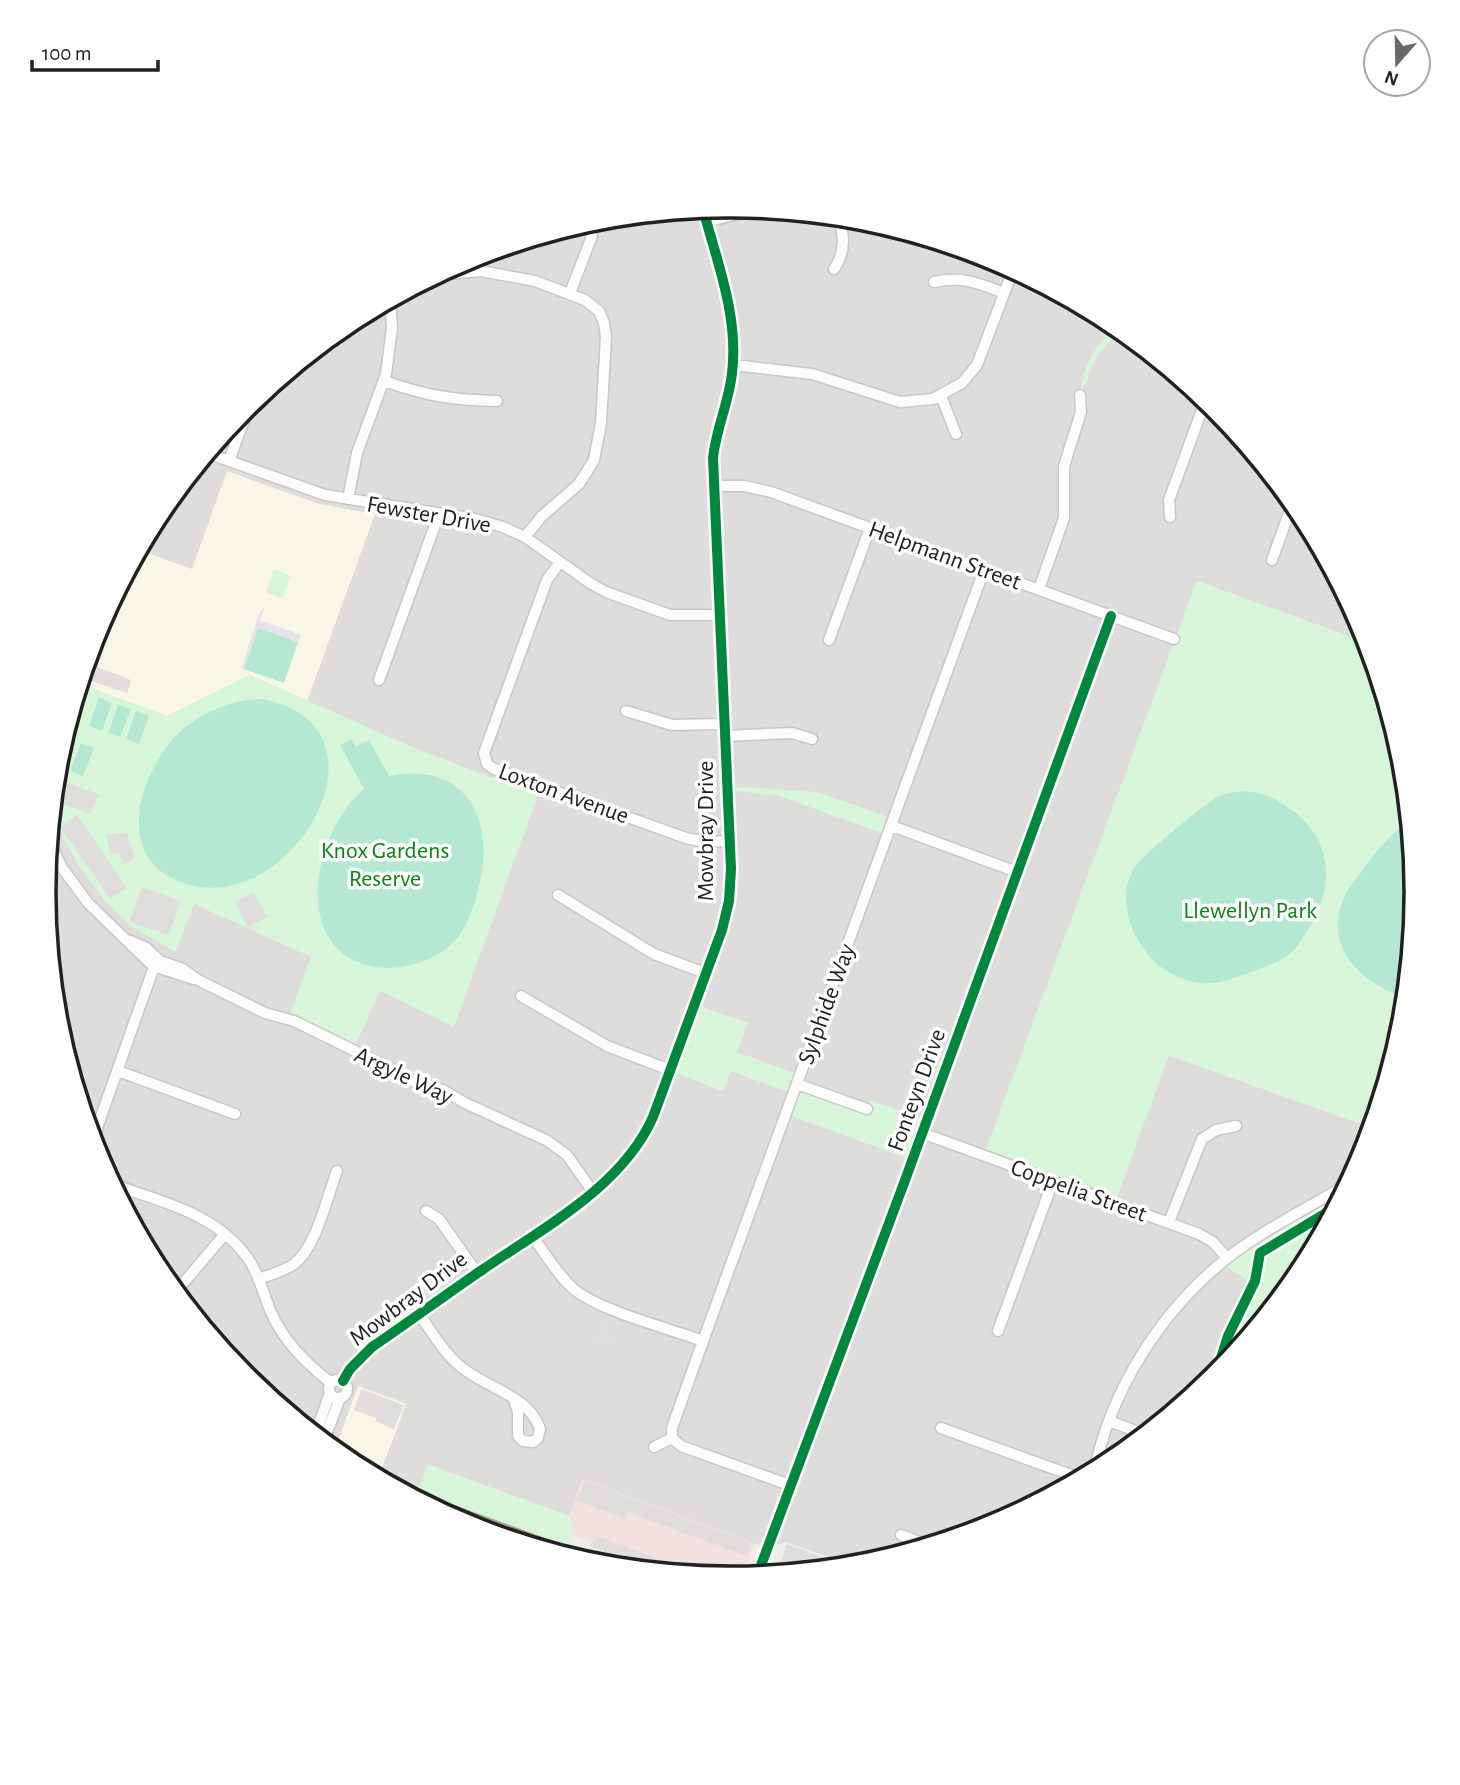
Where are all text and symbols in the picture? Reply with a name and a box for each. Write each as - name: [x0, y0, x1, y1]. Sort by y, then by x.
- scale bar: [32, 28, 158, 72]
- north arrow: [1362, 28, 1432, 98]
- text: 100 m: [42, 43, 92, 64]
- text: N: [1382, 66, 1401, 89]
- street label: Fewster Drive: [365, 492, 493, 538]
- street label: Helpmann Street: [865, 517, 1024, 595]
- street label: Loxton Avenue: [495, 759, 632, 829]
- street label: Mowbray Drive: [694, 761, 718, 901]
- park label: Knox Gardens Reserve: [321, 839, 449, 891]
- park label: Llewellyn Park: [1183, 899, 1317, 923]
- street label: Sylphide Way: [794, 941, 860, 1068]
- street label: Fonteyn Drive: [884, 1026, 950, 1155]
- street label: Argyle Way: [351, 1043, 456, 1109]
- street label: Coppelia Street: [1008, 1155, 1150, 1227]
- street label: Mowbray Drive: [345, 1247, 472, 1351]

